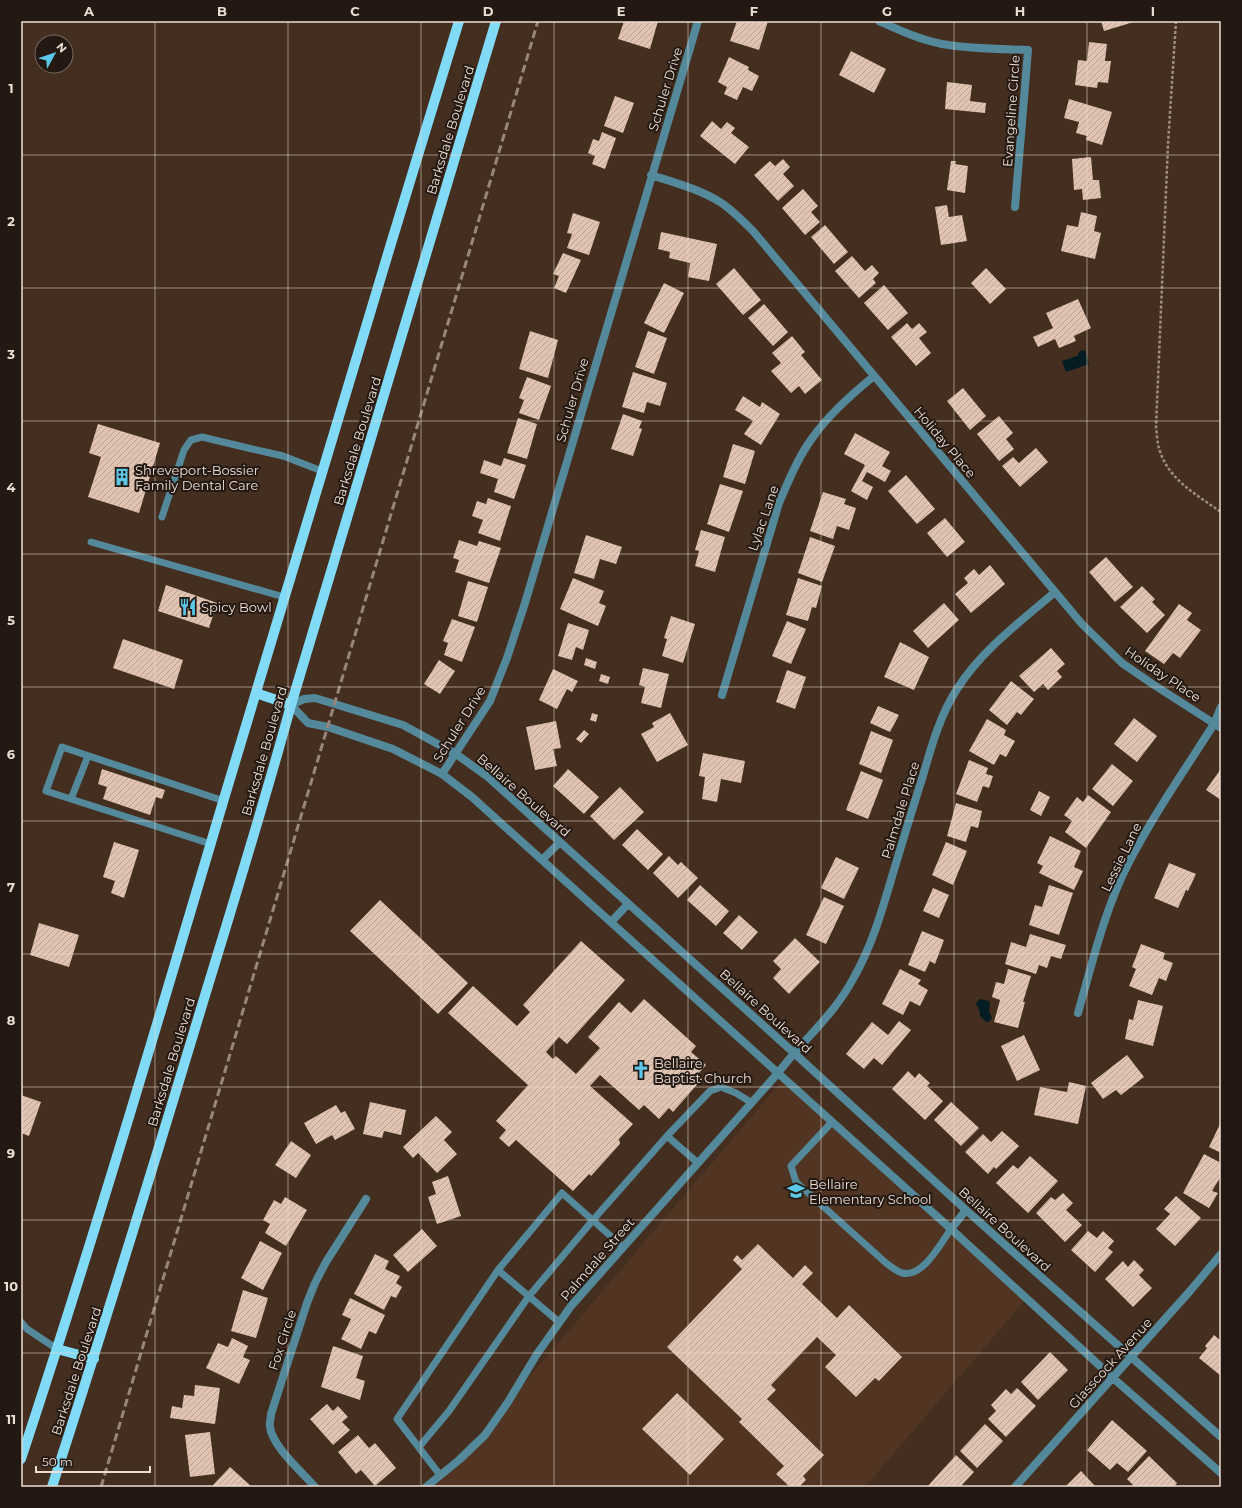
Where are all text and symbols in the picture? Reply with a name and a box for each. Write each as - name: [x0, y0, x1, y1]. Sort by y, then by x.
- text: A: [83, 3, 95, 19]
- text: B: [217, 3, 227, 19]
- text: C: [350, 3, 360, 19]
- text: D: [483, 3, 494, 19]
- text: E: [617, 3, 626, 19]
- text: F: [750, 3, 758, 19]
- text: G: [882, 3, 892, 19]
- text: H: [1015, 3, 1025, 19]
- text: I: [1151, 3, 1155, 19]
- north arrow: [34, 34, 74, 74]
- text: N: [53, 40, 70, 55]
- street label: Schuler Drive: [645, 45, 685, 133]
- street label: Evangeline Circle: [999, 54, 1023, 167]
- street label: Barksdale Boulevard: [423, 64, 477, 196]
- text: 1: [8, 80, 14, 96]
- text: 2: [7, 213, 15, 229]
- text: 3: [6, 346, 15, 362]
- street label: Schuler Drive: [552, 356, 592, 444]
- street label: Barksdale Boulevard: [330, 375, 384, 507]
- street label: Holiday Place: [911, 403, 979, 481]
- place label: Shreveport-Bossier Family Dental Care: [135, 462, 259, 493]
- building icon: Shreveport-Bossier Family Dental Care: [112, 467, 132, 487]
- text: 4: [7, 479, 16, 495]
- street label: Lylac Lane: [744, 483, 782, 553]
- restaurant icon: Spicy Bowl: [178, 597, 198, 617]
- place label: Spicy Bowl: [201, 599, 272, 615]
- text: 5: [7, 612, 15, 628]
- street label: Holiday Place: [1122, 643, 1204, 705]
- street label: Schuler Drive: [429, 683, 489, 765]
- street label: Barksdale Boulevard: [238, 684, 290, 818]
- text: 6: [7, 746, 16, 762]
- street label: Bellaire Boulevard: [474, 750, 574, 840]
- street label: Palmdale Place: [878, 759, 922, 861]
- street label: Lessie Lane: [1097, 820, 1145, 894]
- text: 7: [7, 879, 15, 895]
- street label: Bellaire Boulevard: [717, 965, 815, 1057]
- street label: Barksdale Boulevard: [144, 996, 198, 1128]
- text: 8: [7, 1012, 16, 1028]
- place label: Bellaire Baptist Church: [654, 1055, 752, 1086]
- church icon: Bellaire Baptist Church: [631, 1060, 651, 1080]
- text: 9: [7, 1145, 15, 1161]
- place label: Bellaire Elementary School: [809, 1176, 932, 1207]
- school or university icon: Bellaire Elementary School: [786, 1181, 806, 1201]
- street label: Bellaire Boulevard: [956, 1183, 1054, 1275]
- street label: Palmdale Street: [557, 1214, 637, 1304]
- text: 10: [4, 1278, 18, 1294]
- street label: Barksdale Boulevard: [48, 1305, 104, 1437]
- street label: Fox Circle: [265, 1308, 299, 1372]
- street label: Glasscock Avenue: [1065, 1314, 1155, 1412]
- text: 11: [6, 1411, 16, 1427]
- scale bar: [36, 1448, 150, 1474]
- text: 50 m: [42, 1454, 73, 1469]

